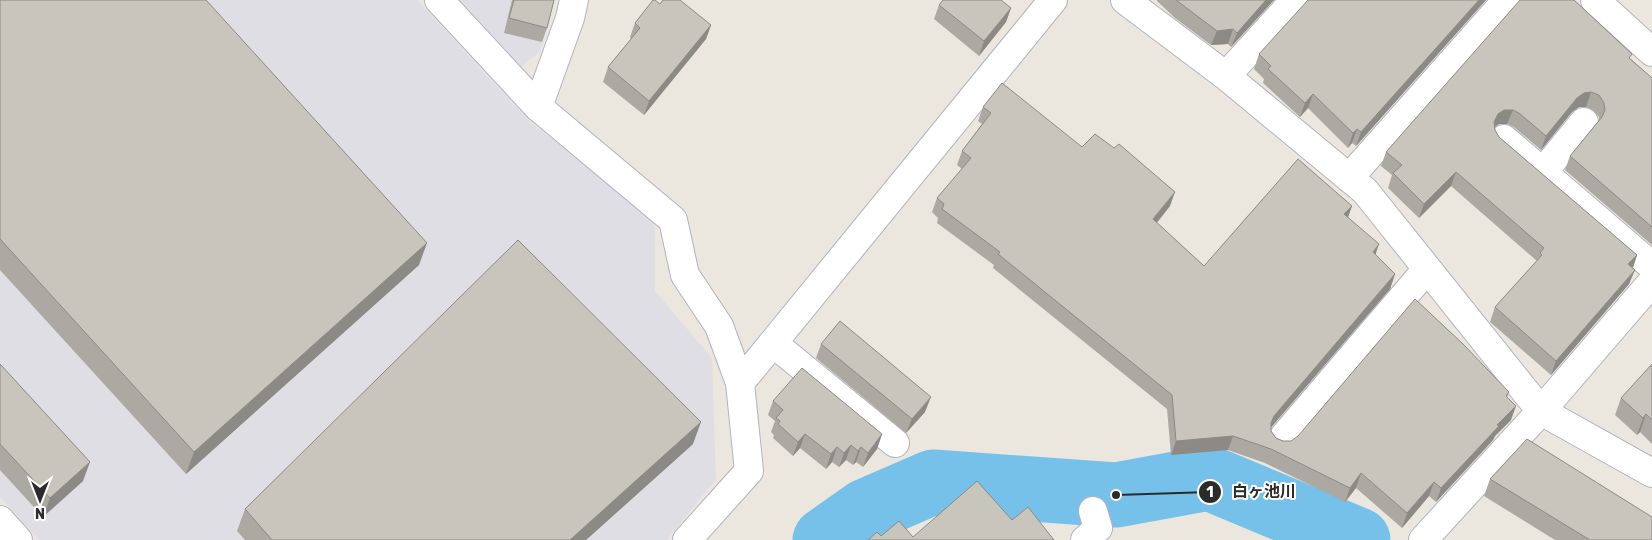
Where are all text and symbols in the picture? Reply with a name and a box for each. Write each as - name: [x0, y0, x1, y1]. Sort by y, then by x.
- north arrow: [15, 475, 65, 525]
- callout: 白ヶ池川: [1197, 476, 1306, 507]
- text: 白ヶ池川: [1232, 482, 1296, 501]
- text: 1: [1206, 483, 1214, 501]
- text: N: [35, 504, 45, 521]

